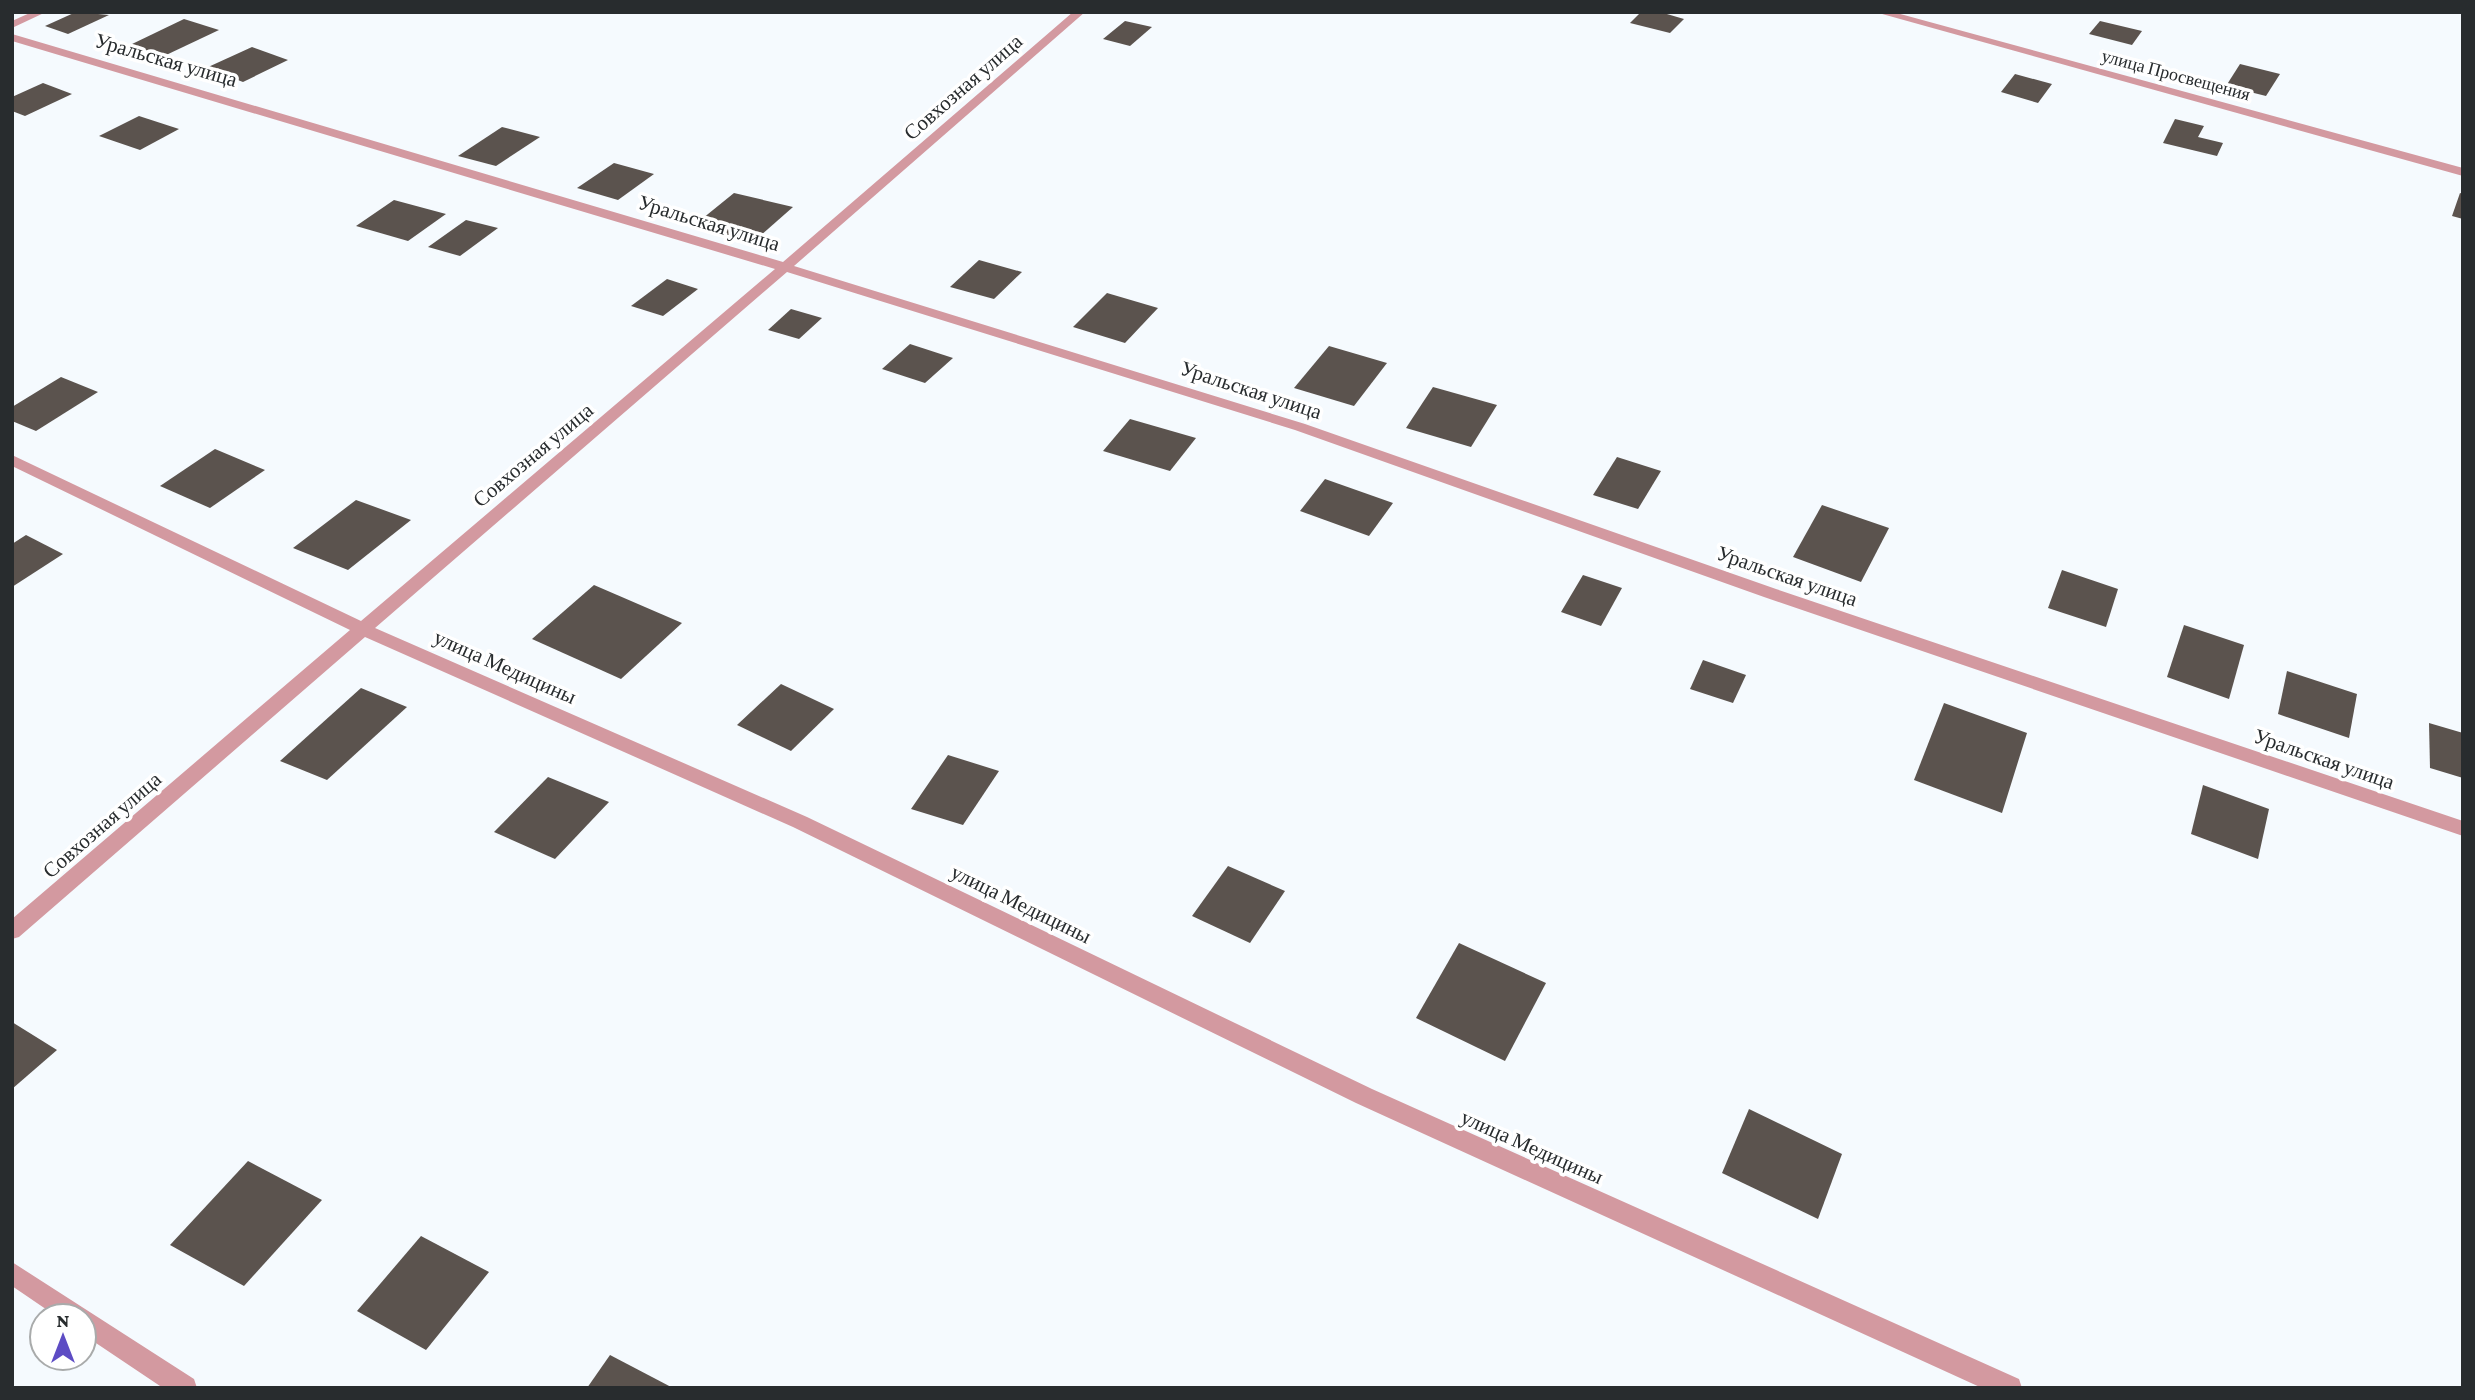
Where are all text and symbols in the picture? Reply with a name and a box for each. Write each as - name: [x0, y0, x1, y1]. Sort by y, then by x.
- street label: Уральская улица: [92, 28, 241, 92]
- street label: Совхозная улица: [899, 29, 1028, 145]
- street label: улица Просвещения: [2099, 46, 2253, 104]
- street label: Уральская улица: [635, 190, 783, 256]
- street label: Уральская улица: [1177, 356, 1325, 424]
- street label: Совхозная улица: [468, 398, 598, 512]
- street label: Уральская улица: [1714, 541, 1861, 612]
- street label: улица Медицины: [430, 625, 580, 709]
- street label: Уральская улица: [2251, 724, 2398, 795]
- street label: Совхозная улица: [38, 767, 167, 883]
- street label: улица Медицины: [947, 860, 1095, 948]
- street label: улица Медицины: [1457, 1105, 1607, 1189]
- north arrow: [28, 1302, 98, 1372]
- text: N: [57, 1310, 70, 1331]

